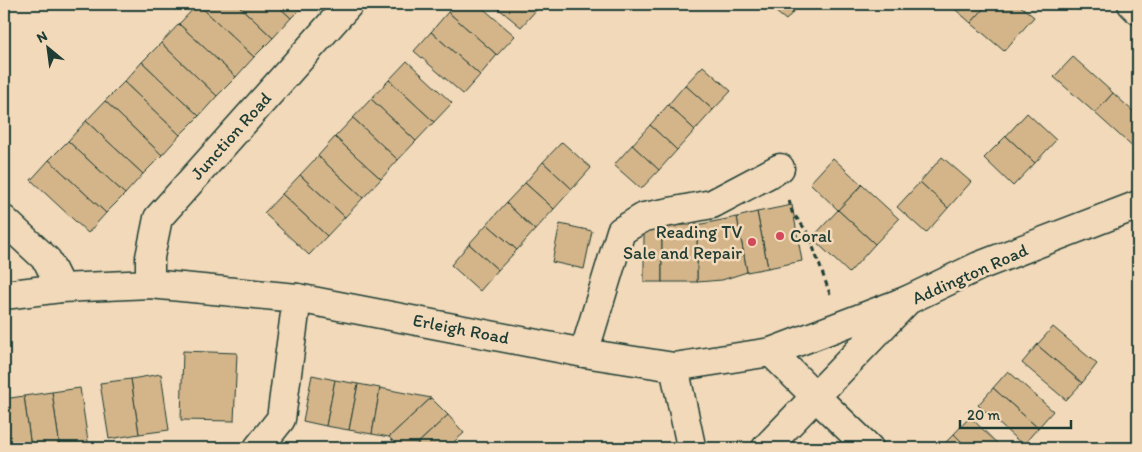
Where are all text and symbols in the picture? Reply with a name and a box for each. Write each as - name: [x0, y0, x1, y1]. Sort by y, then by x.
- north arrow: [22, 22, 72, 72]
- text: N: [34, 27, 50, 47]
- street label: Junction Road: [186, 87, 276, 184]
- place label: Reading TV Sale and Repair: [623, 221, 742, 264]
- place label: Coral: [790, 225, 832, 247]
- marker: Coral: [774, 230, 786, 242]
- marker: Reading TV Sale and Repair: [746, 236, 758, 248]
- street label: Addington Road: [909, 239, 1031, 309]
- street label: Erleigh Road: [411, 309, 511, 349]
- scale bar: [960, 397, 1071, 429]
- text: 20 m: [967, 406, 1001, 424]

